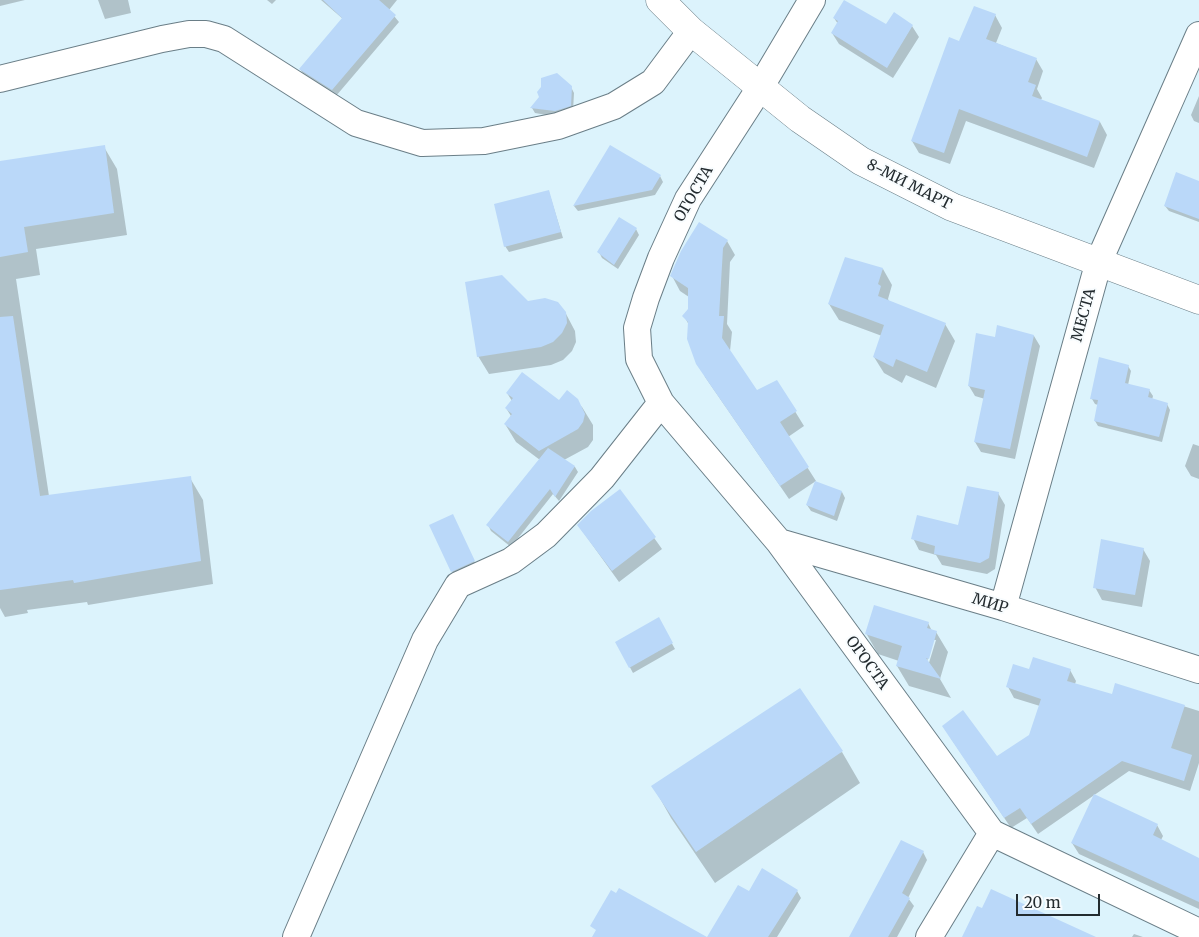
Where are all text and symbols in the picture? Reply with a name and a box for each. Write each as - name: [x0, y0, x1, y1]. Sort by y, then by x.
- street label: 8-МИ МАРТ: [864, 156, 954, 214]
- street label: ОГОСТА: [671, 163, 717, 225]
- street label: МЕСТА: [1068, 286, 1100, 344]
- street label: МИР: [970, 590, 1010, 618]
- street label: ОГОСТА: [842, 633, 892, 693]
- scale bar: [1019, 884, 1103, 916]
- text: 20 m: [1024, 893, 1061, 912]

